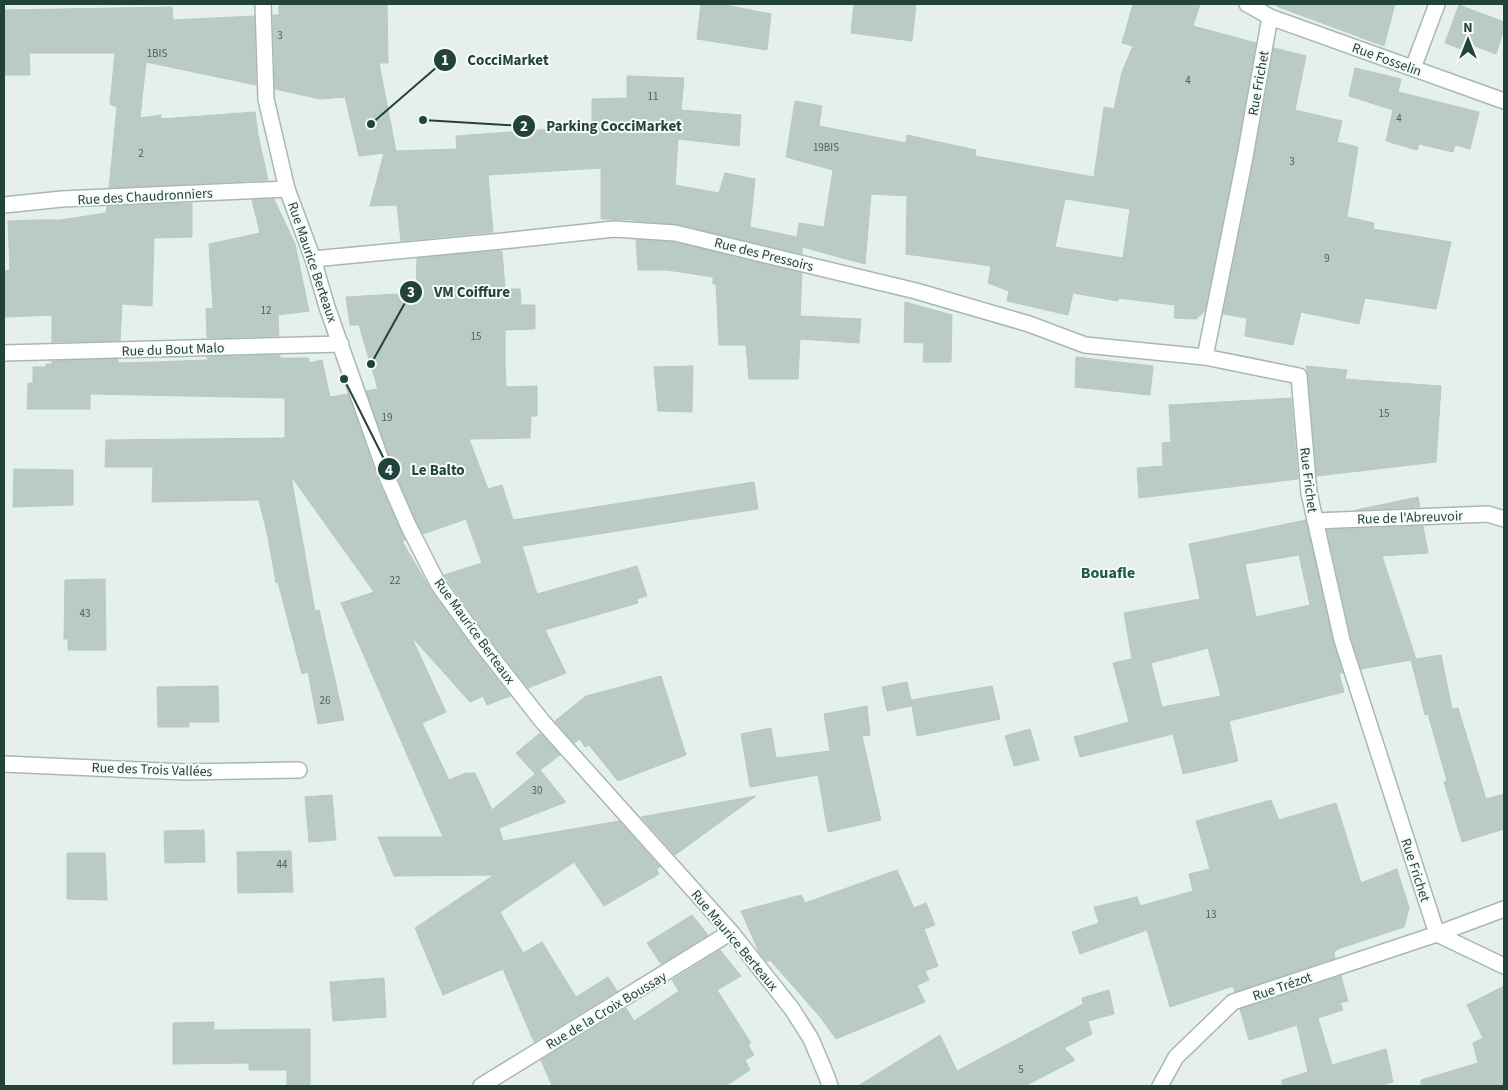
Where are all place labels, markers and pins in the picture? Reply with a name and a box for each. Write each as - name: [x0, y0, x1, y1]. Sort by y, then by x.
- callout: CocciMarket: [432, 45, 558, 75]
- callout: Parking CocciMarket: [511, 111, 692, 141]
- callout: VM Coiffure: [399, 277, 520, 307]
- callout: Le Balto: [376, 454, 475, 484]

